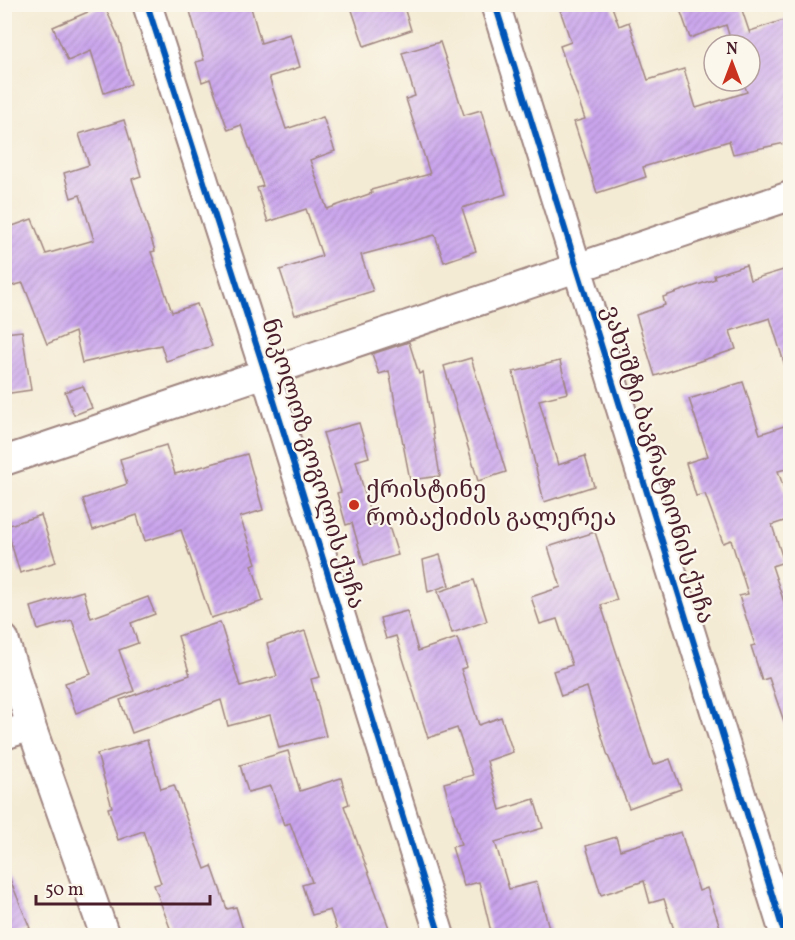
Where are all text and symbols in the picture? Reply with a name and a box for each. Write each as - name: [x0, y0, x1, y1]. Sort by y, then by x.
- north arrow: [702, 33, 762, 93]
- text: N: [726, 39, 738, 61]
- street label: ვახუშტი ბაგრატიონის ქუჩა: [592, 302, 722, 628]
- street label: ნიკოლოზ გოგოლის ქუჩა: [252, 314, 372, 614]
- place label: ქრისტინე რობაქიძის გალერეა: [366, 474, 616, 536]
- marker: ქრისტინე რობაქიძის გალერეა: [347, 498, 361, 512]
- scale bar: [36, 868, 210, 906]
- text: 50 m: [45, 878, 84, 903]

